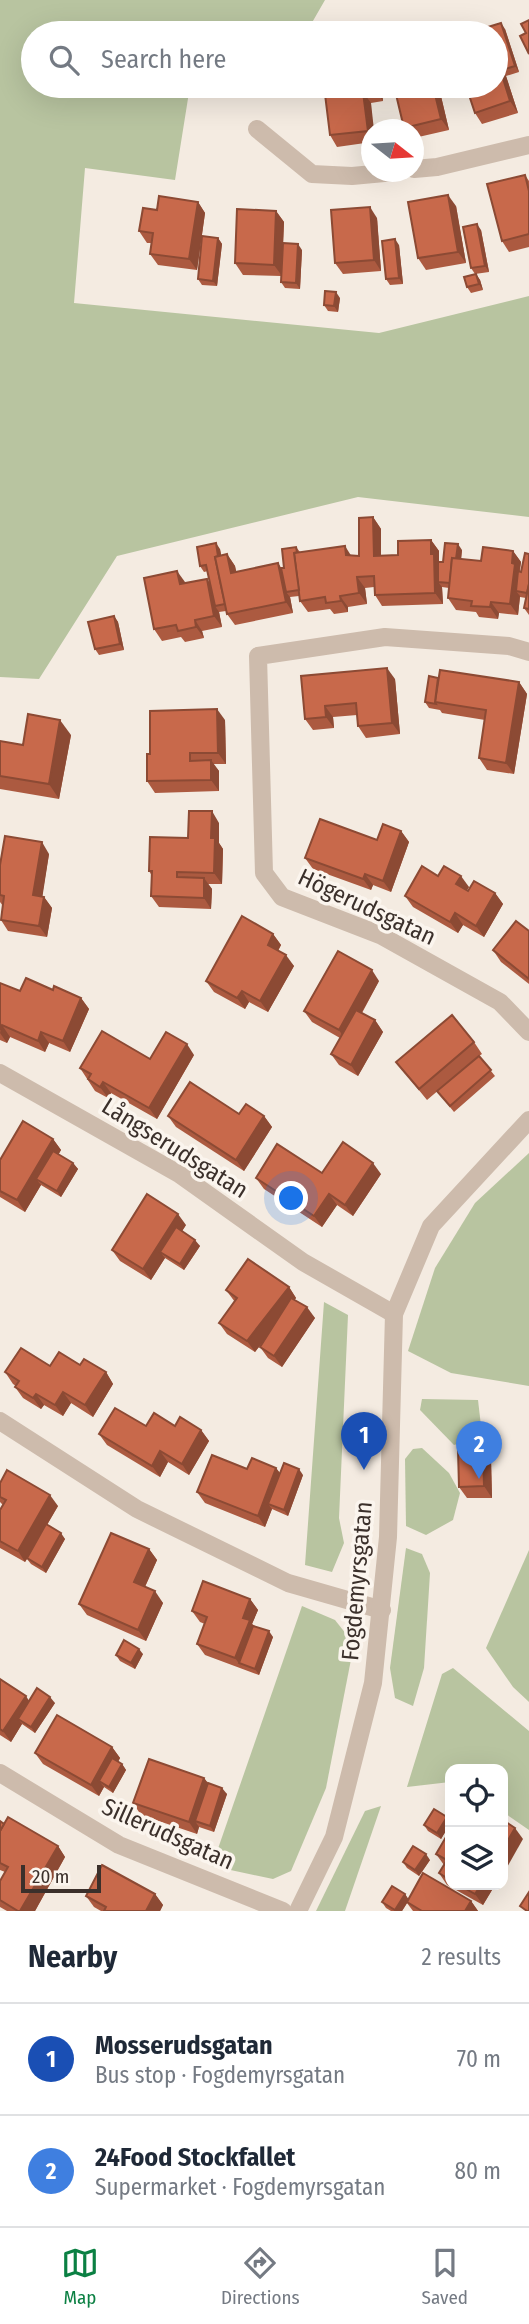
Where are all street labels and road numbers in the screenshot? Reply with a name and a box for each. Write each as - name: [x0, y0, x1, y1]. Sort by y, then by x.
- street label: Högerudsgatan: [294, 863, 440, 951]
- street label: Långserudsgatan: [97, 1092, 253, 1204]
- street label: Fogdemyrsgatan: [336, 1500, 378, 1662]
- street label: Sillerudsgatan: [98, 1793, 238, 1875]

